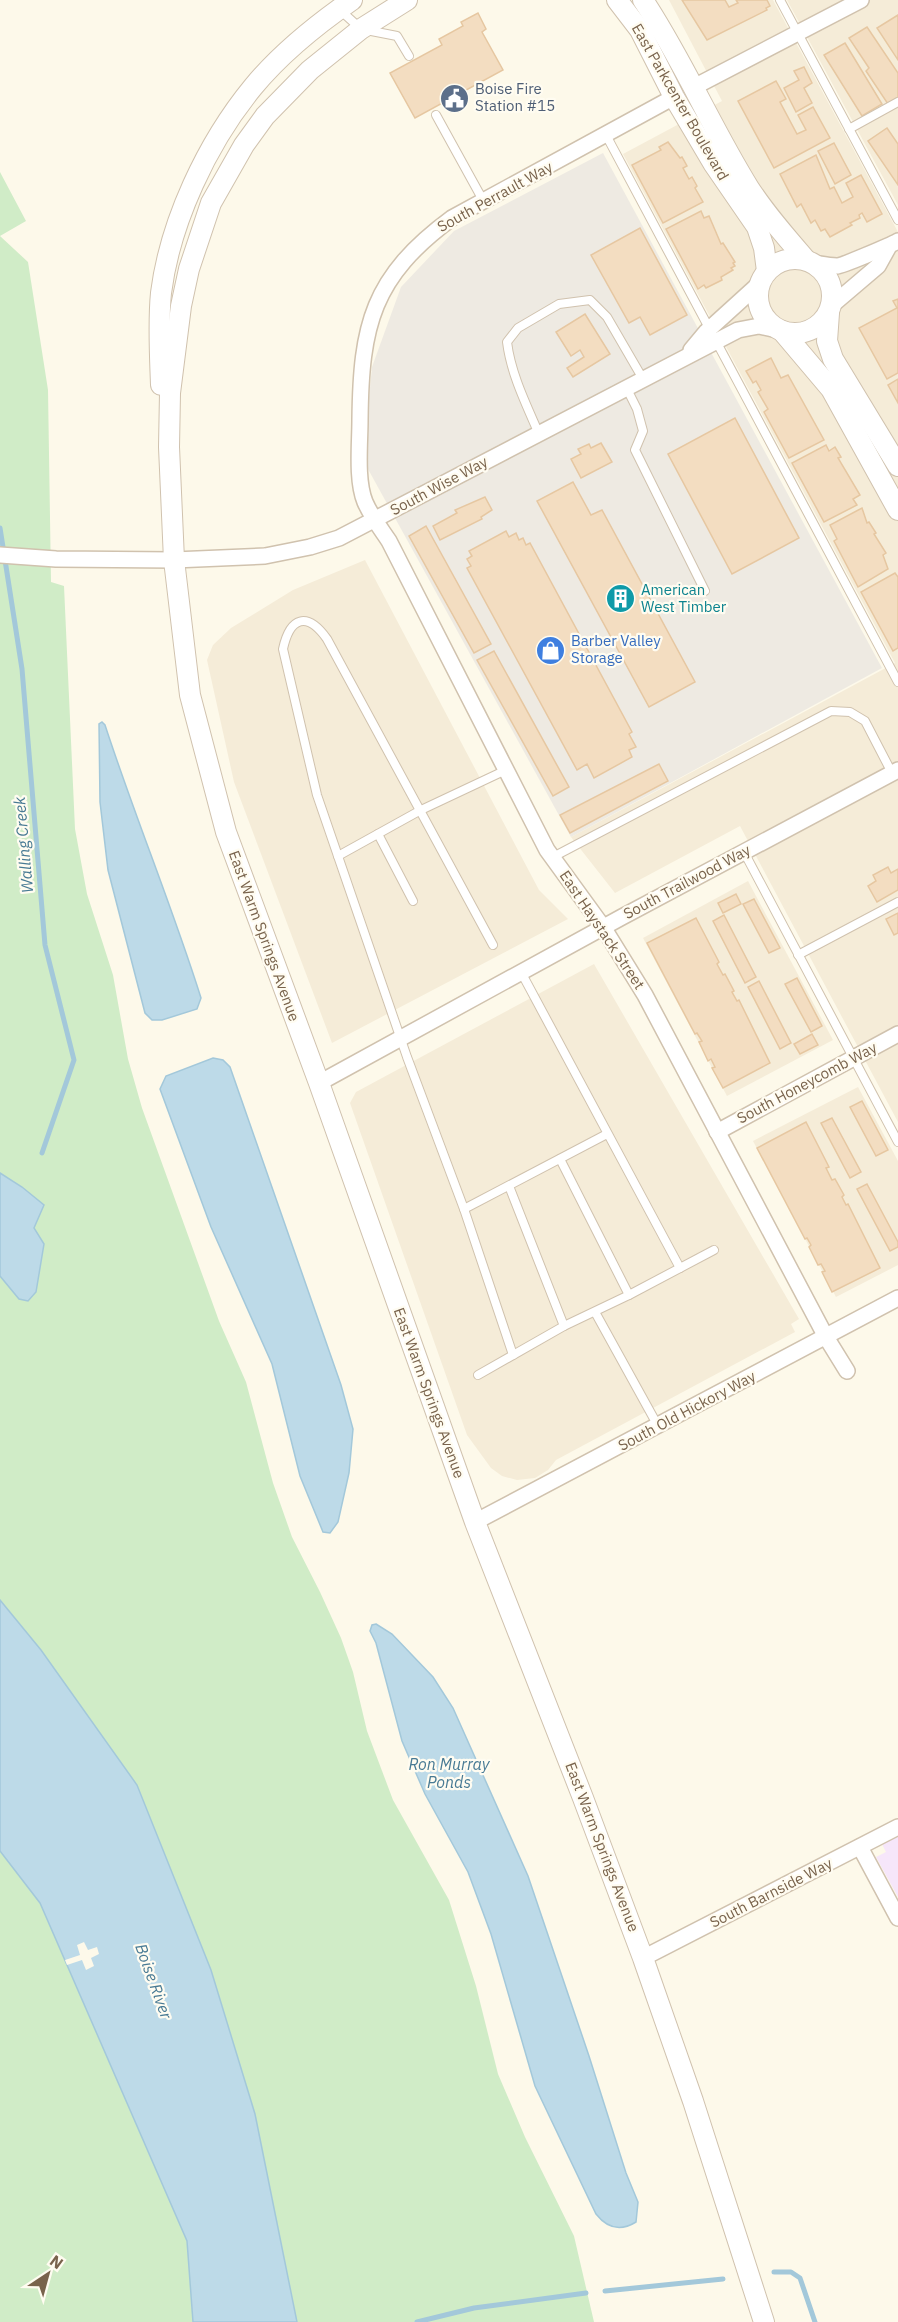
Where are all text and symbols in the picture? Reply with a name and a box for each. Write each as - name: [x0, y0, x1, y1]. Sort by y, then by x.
- street label: East Parkcenter Boulevard: [628, 20, 733, 184]
- place label: Boise Fire Station #15: [475, 79, 555, 115]
- public building icon: Boise Fire Station #15: [438, 82, 470, 114]
- street label: South Perrault Way: [434, 157, 556, 236]
- street label: South Wise Way: [387, 452, 491, 519]
- place label: American West Timber: [641, 580, 727, 616]
- building icon: American West Timber: [604, 583, 636, 615]
- place label: Barber Valley Storage: [571, 631, 661, 667]
- shop icon: Barber Valley Storage: [534, 634, 566, 666]
- water label: Walling Creek: [9, 795, 37, 894]
- street label: South Trailwood Way: [620, 840, 754, 923]
- street label: East Warm Springs Avenue: [225, 848, 304, 1024]
- street label: East Haystack Street: [556, 867, 649, 993]
- street label: South Honeycomb Way: [733, 1037, 880, 1128]
- street label: East Warm Springs Avenue: [390, 1305, 469, 1481]
- street label: South Old Hickory Way: [615, 1366, 759, 1455]
- water label: Ron Murray Ponds: [408, 1754, 491, 1792]
- street label: East Warm Springs Avenue: [561, 1759, 644, 1934]
- street label: South Barnside Way: [706, 1853, 836, 1932]
- water label: Boise River: [131, 1941, 177, 2022]
- north arrow: [18, 2244, 78, 2304]
- text: N: [46, 2250, 67, 2273]

